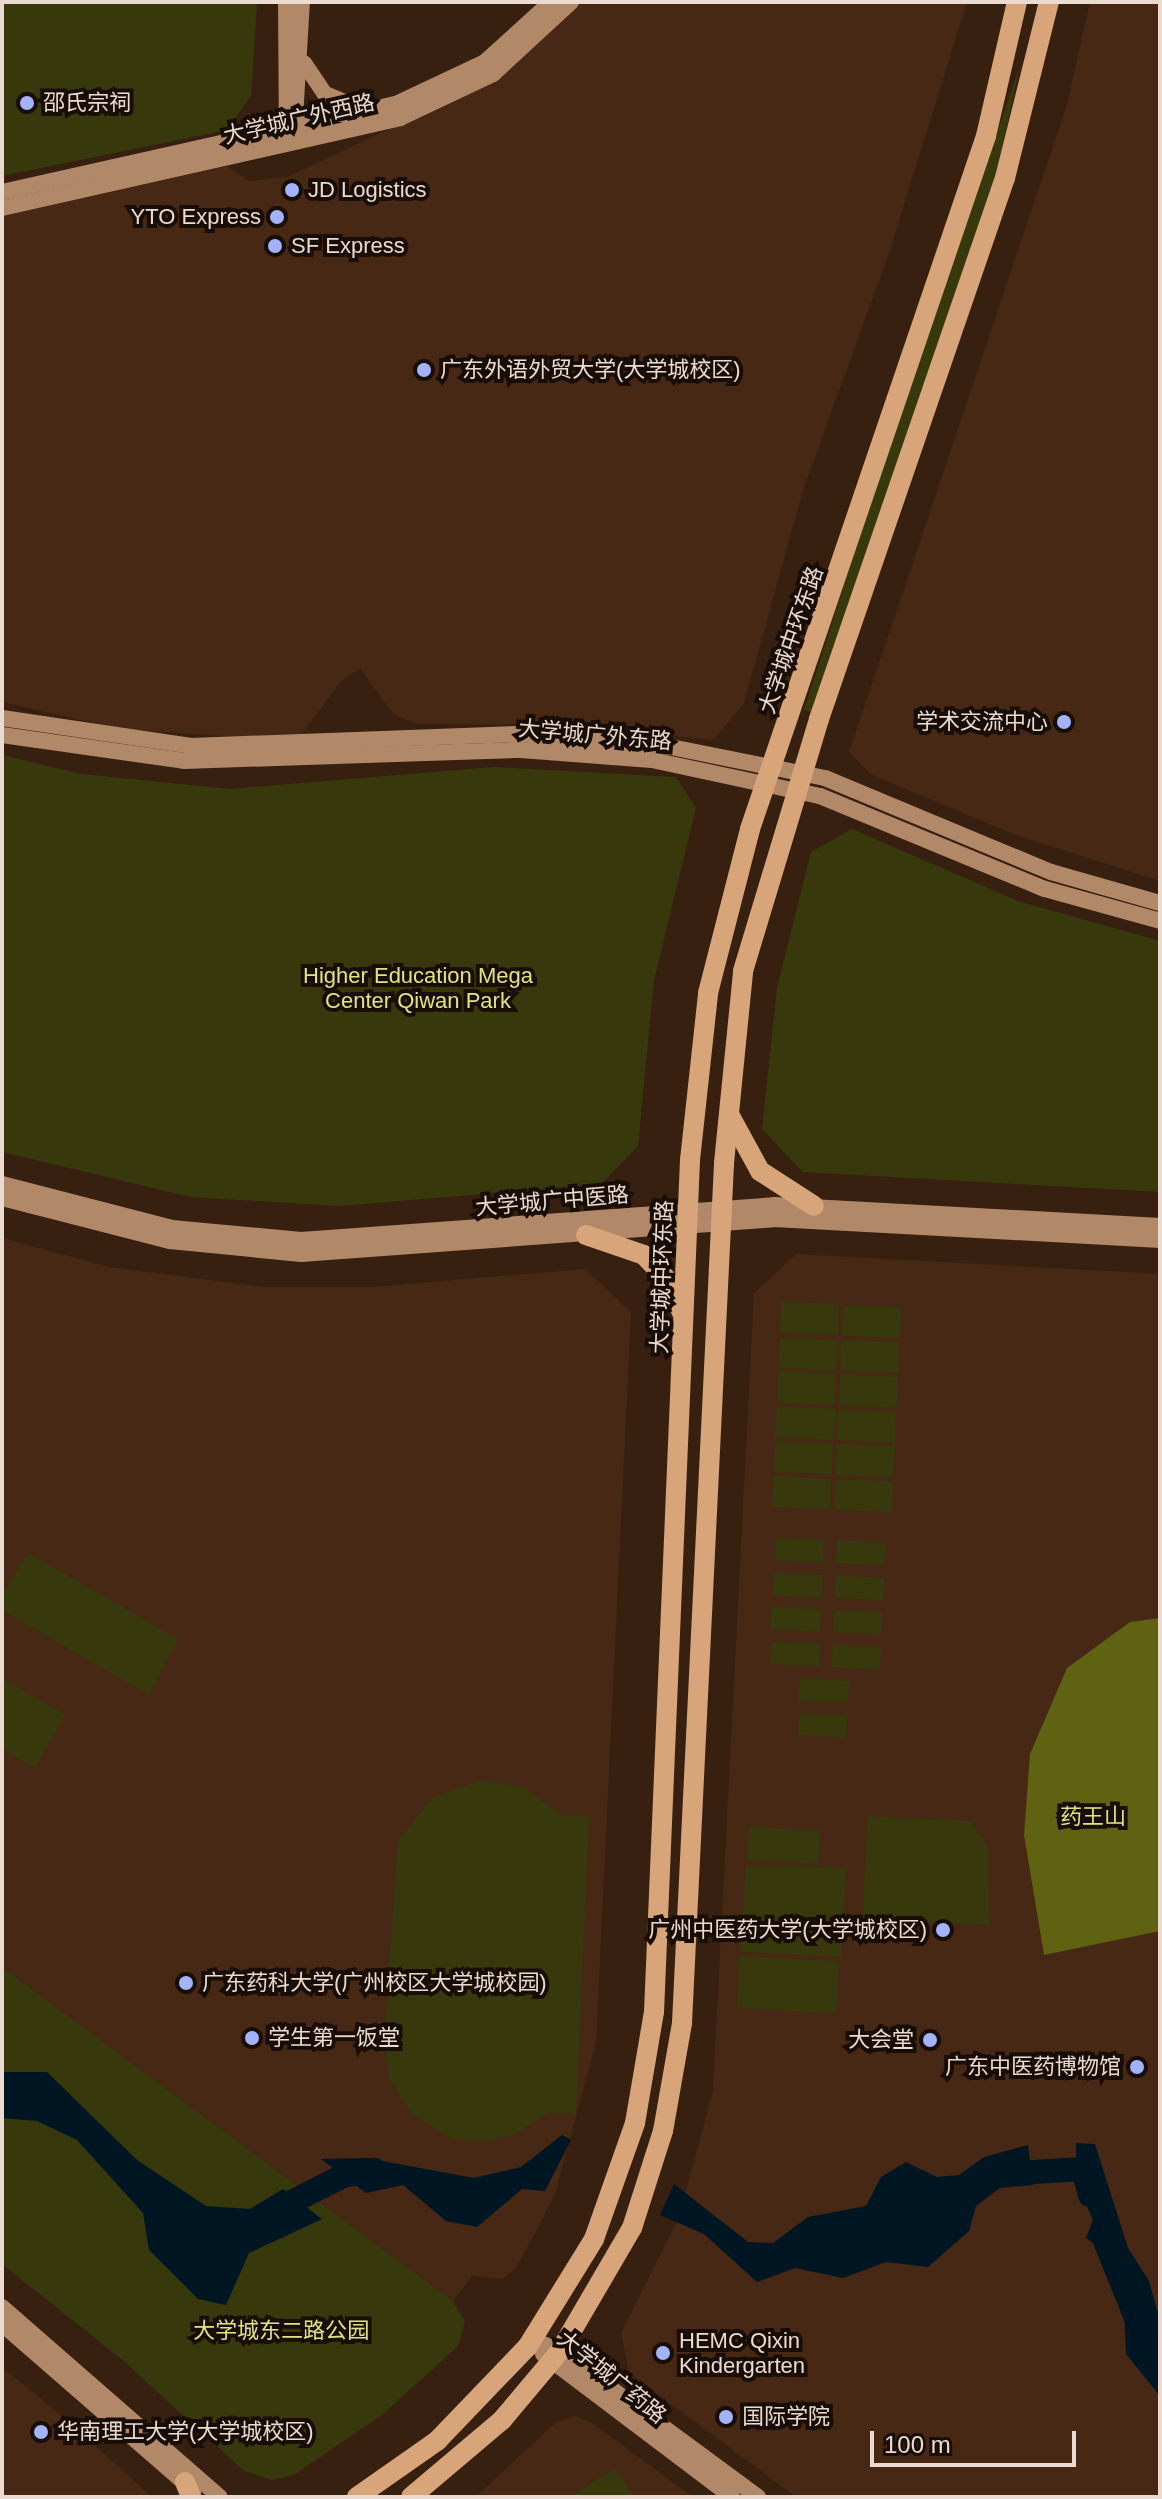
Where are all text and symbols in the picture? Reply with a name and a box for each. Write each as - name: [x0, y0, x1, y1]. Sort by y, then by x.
- street label: 大学城广外西路: [221, 89, 377, 149]
- place label: 邵氏宗祠: [43, 90, 131, 116]
- marker: 邵氏宗祠: [18, 94, 36, 112]
- place label: JD Logistics: [308, 177, 427, 203]
- marker: JD Logistics: [283, 181, 301, 199]
- place label: YTO Express: [131, 204, 261, 230]
- marker: YTO Express: [268, 208, 286, 226]
- place label: SF Express: [291, 233, 405, 259]
- marker: SF Express: [266, 237, 284, 255]
- place label: 广东外语外贸大学(大学城校区): [440, 357, 741, 383]
- marker: 广东外语外贸大学(大学城校区): [415, 361, 433, 379]
- street label: 大学城中环东路: [753, 563, 829, 717]
- place label: 学术交流中心: [916, 709, 1048, 735]
- marker: 学术交流中心: [1055, 713, 1073, 731]
- street label: 大学城广外东路: [517, 715, 673, 755]
- park label: Higher Education Mega Center Qiwan Park: [303, 962, 533, 1014]
- street label: 大学城广中医路: [474, 1181, 630, 1221]
- street label: 大学城中环东路: [646, 1200, 678, 1354]
- park label: 药王山: [1060, 1804, 1126, 1830]
- place label: 广州中医药大学(大学城校区): [648, 1917, 927, 1943]
- marker: 广州中医药大学(大学城校区): [934, 1921, 952, 1939]
- place label: 广东药科大学(广州校区大学城校园): [202, 1970, 547, 1996]
- marker: 广东药科大学(广州校区大学城校园): [177, 1974, 195, 1992]
- place label: 学生第一饭堂: [268, 2025, 400, 2051]
- place label: 大会堂: [848, 2027, 914, 2053]
- marker: 学生第一饭堂: [243, 2029, 261, 2047]
- marker: 大会堂: [921, 2031, 939, 2049]
- place label: 广东中医药博物馆: [945, 2054, 1121, 2080]
- marker: 广东中医药博物馆: [1128, 2058, 1146, 2076]
- park label: 大学城东二路公园: [193, 2318, 369, 2344]
- street label: 大学城广药路: [552, 2325, 672, 2429]
- place label: HEMC Qixin Kindergarten: [679, 2327, 805, 2378]
- marker: HEMC Qixin Kindergarten: [654, 2344, 672, 2362]
- place label: 国际学院: [742, 2404, 830, 2430]
- marker: 国际学院: [717, 2408, 735, 2426]
- scale bar: [874, 2415, 1080, 2465]
- place label: 华南理工大学(大学城校区): [57, 2419, 314, 2445]
- marker: 华南理工大学(大学城校区): [32, 2423, 50, 2441]
- text: 100 m: [884, 2431, 951, 2458]

